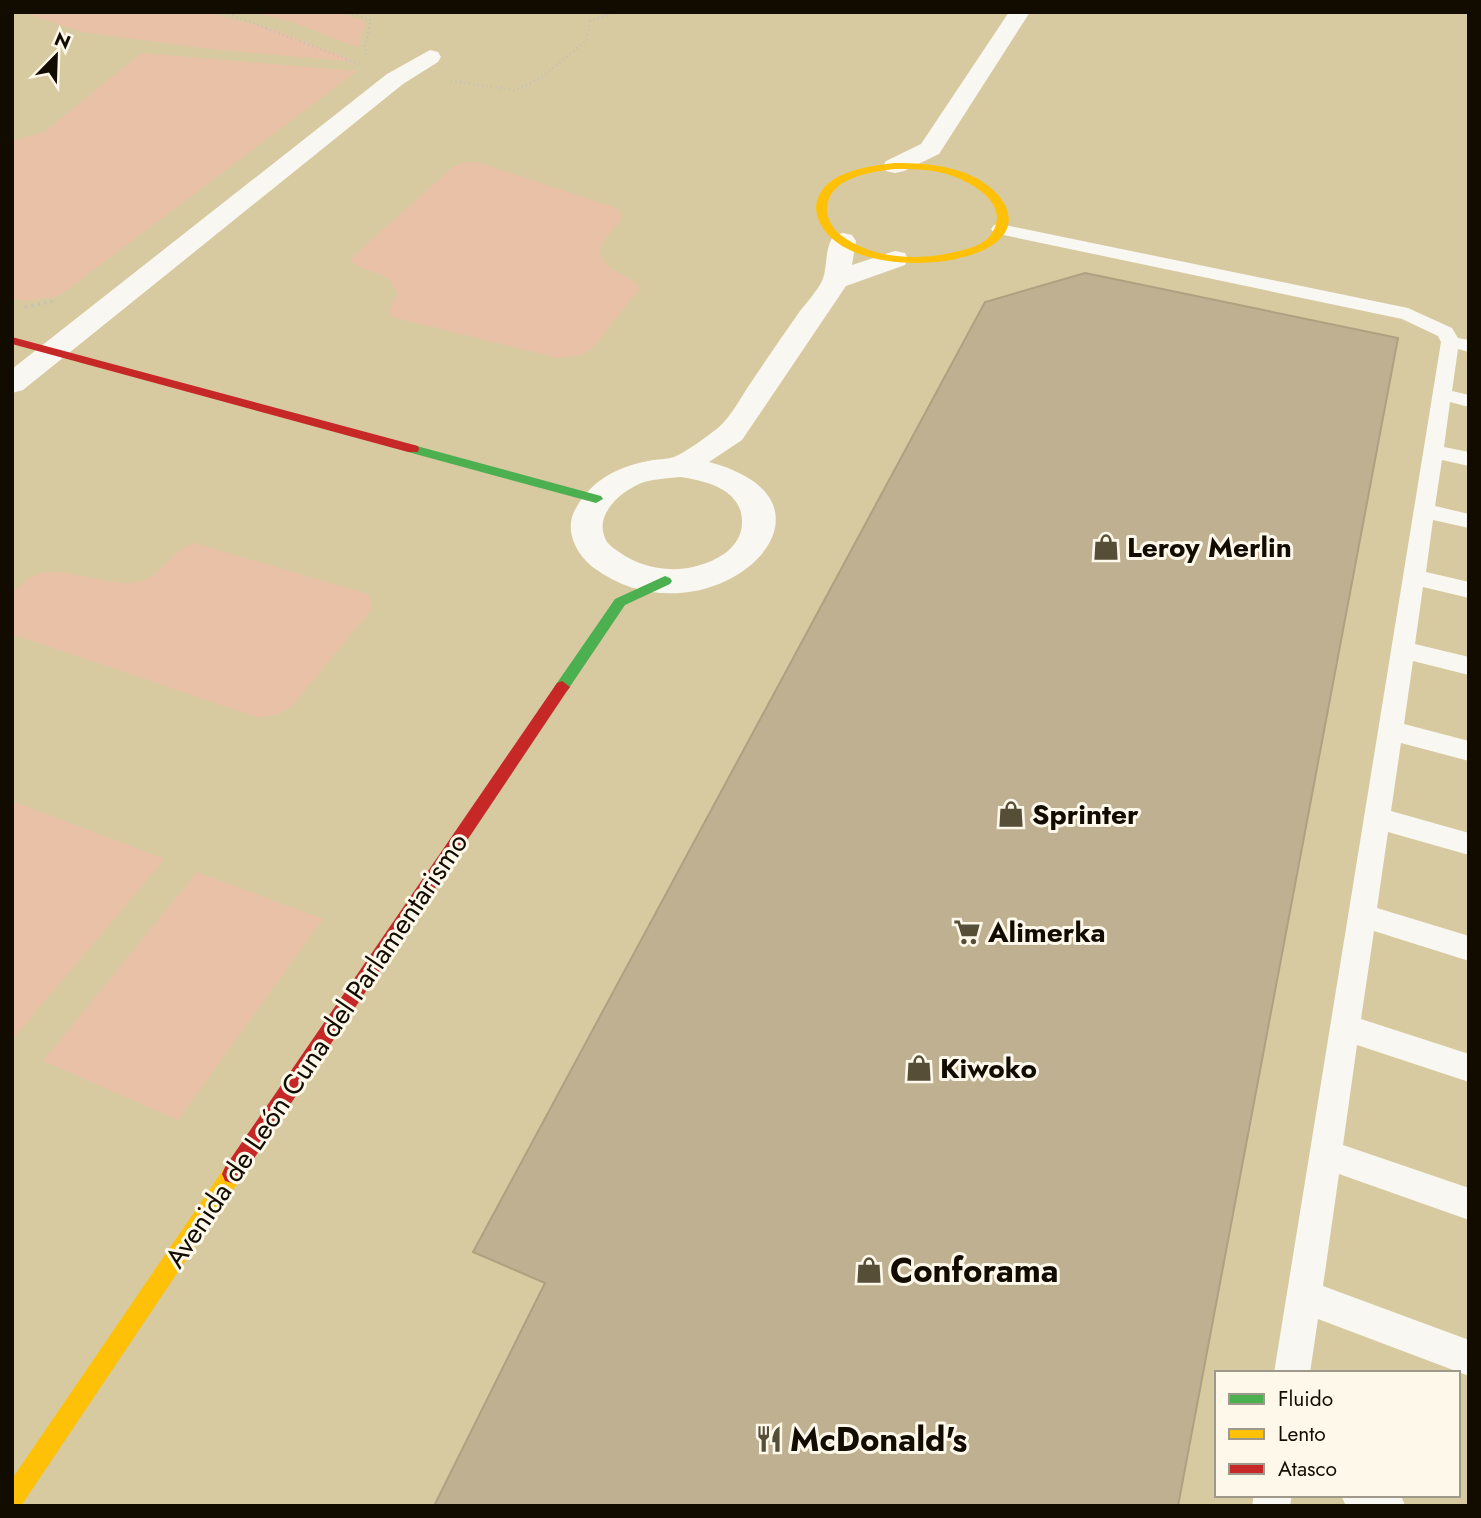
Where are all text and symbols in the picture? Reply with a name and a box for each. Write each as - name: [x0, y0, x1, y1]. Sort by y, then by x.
- north arrow: [21, 21, 91, 91]
- text: N: [50, 25, 75, 56]
- place label: Leroy Merlin: [1127, 527, 1292, 568]
- shop icon: Leroy Merlin: [1091, 532, 1121, 562]
- place label: Sprinter: [1032, 794, 1139, 835]
- shop icon: Sprinter: [996, 799, 1026, 829]
- street label: Avenida de León Cuna del Parlamentarismo: [155, 825, 478, 1276]
- place label: Alimerka: [987, 912, 1106, 953]
- supermarket icon: Alimerka: [952, 917, 982, 947]
- place label: Kiwoko: [940, 1048, 1037, 1089]
- shop icon: Kiwoko: [904, 1053, 934, 1083]
- place label: Conforama: [890, 1247, 1059, 1294]
- shop icon: Conforama: [854, 1255, 884, 1285]
- legend: [1215, 1371, 1460, 1497]
- text: Fluido: [1278, 1384, 1333, 1414]
- place label: McDonald's: [790, 1416, 967, 1463]
- text: Lento: [1278, 1419, 1326, 1449]
- restaurant icon: McDonald's: [754, 1424, 784, 1454]
- text: Atasco: [1278, 1454, 1337, 1484]

